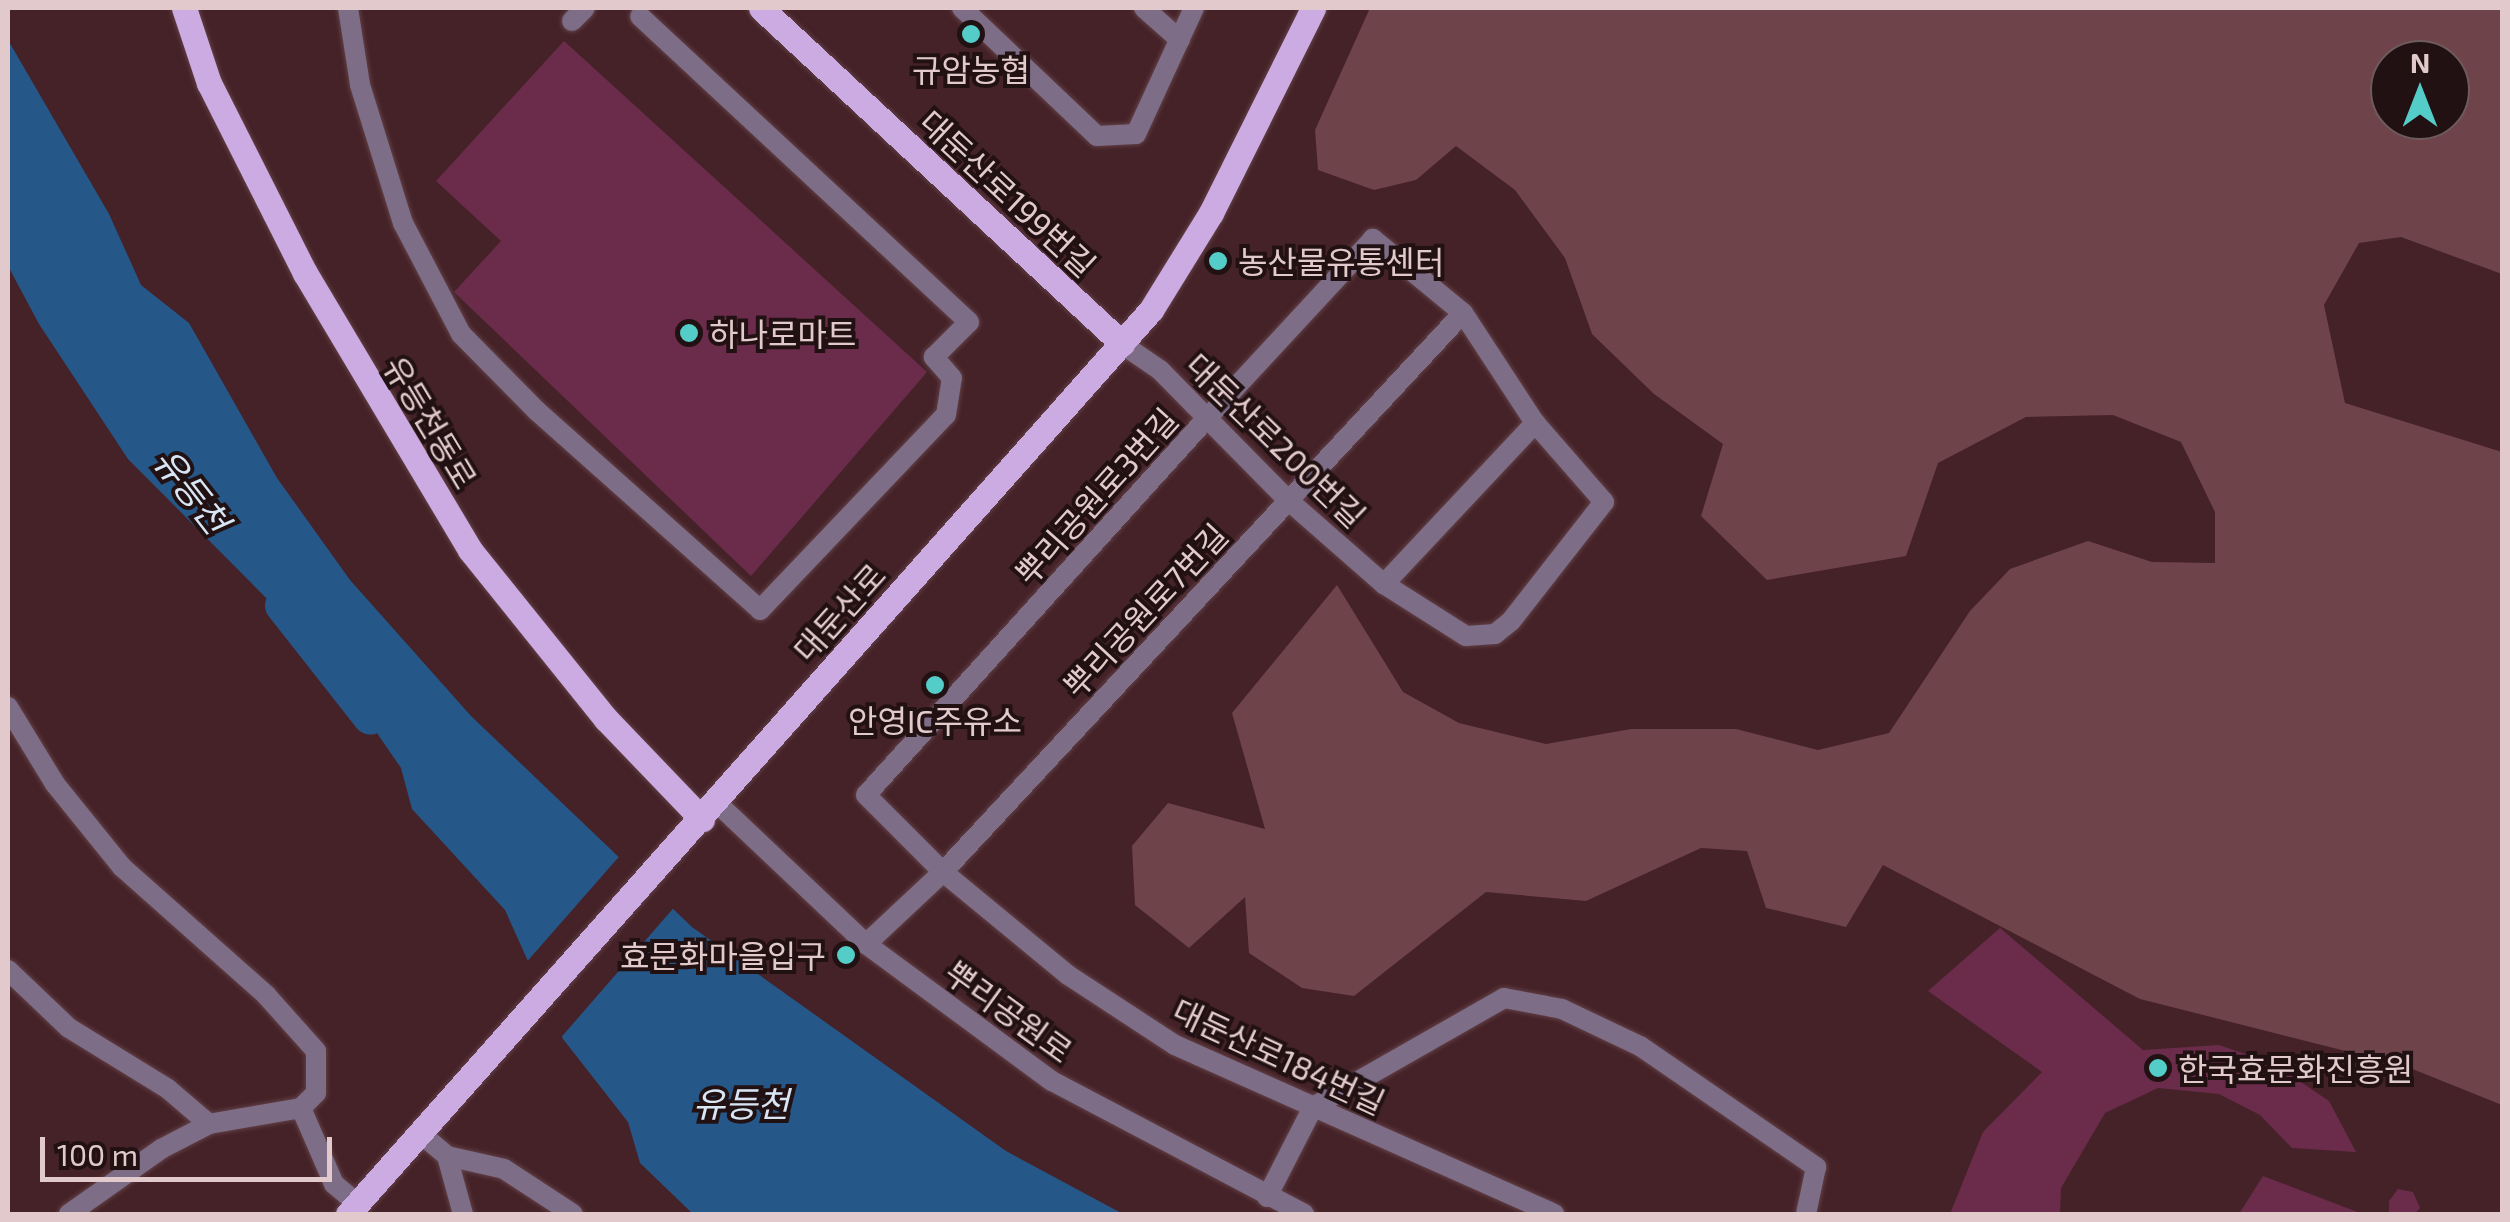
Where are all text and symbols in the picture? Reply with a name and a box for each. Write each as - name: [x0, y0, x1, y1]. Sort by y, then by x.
- marker: 규암농협: [960, 23, 982, 45]
- north arrow: [2370, 40, 2470, 140]
- text: N: [2410, 45, 2430, 79]
- place label: 규암농협: [912, 50, 1030, 88]
- street label: 대둔산로199번길: [912, 102, 1104, 284]
- place label: 농산물유통센터: [1238, 242, 1444, 280]
- marker: 농산물유통센터: [1207, 250, 1229, 272]
- place label: 하나로마트: [709, 314, 856, 352]
- marker: 하나로마트: [678, 322, 700, 344]
- street label: 대둔산로200번길: [1179, 345, 1373, 535]
- street label: 유등천동로: [377, 349, 485, 495]
- street label: 뿌리공원로3번길: [1007, 400, 1185, 592]
- water label: 유등천: [146, 439, 238, 541]
- street label: 뿌리공원로7번길: [1055, 516, 1235, 704]
- street label: 대둔산로: [785, 555, 893, 669]
- marker: 안영IC주유소: [924, 674, 946, 696]
- place label: 안영IC주유소: [848, 701, 1022, 739]
- place label: 효문화마을입구: [620, 936, 826, 974]
- marker: 효문화마을입구: [835, 944, 857, 966]
- street label: 뿌리공원로: [938, 952, 1080, 1070]
- street label: 대둔산로184번길: [1167, 990, 1391, 1122]
- place label: 한국효문화진흥원: [2178, 1049, 2414, 1087]
- marker: 한국효문화진흥원: [2147, 1057, 2169, 1079]
- water label: 유등천: [693, 1082, 789, 1124]
- scale bar: [45, 1117, 338, 1179]
- text: 100 m: [57, 1136, 138, 1172]

